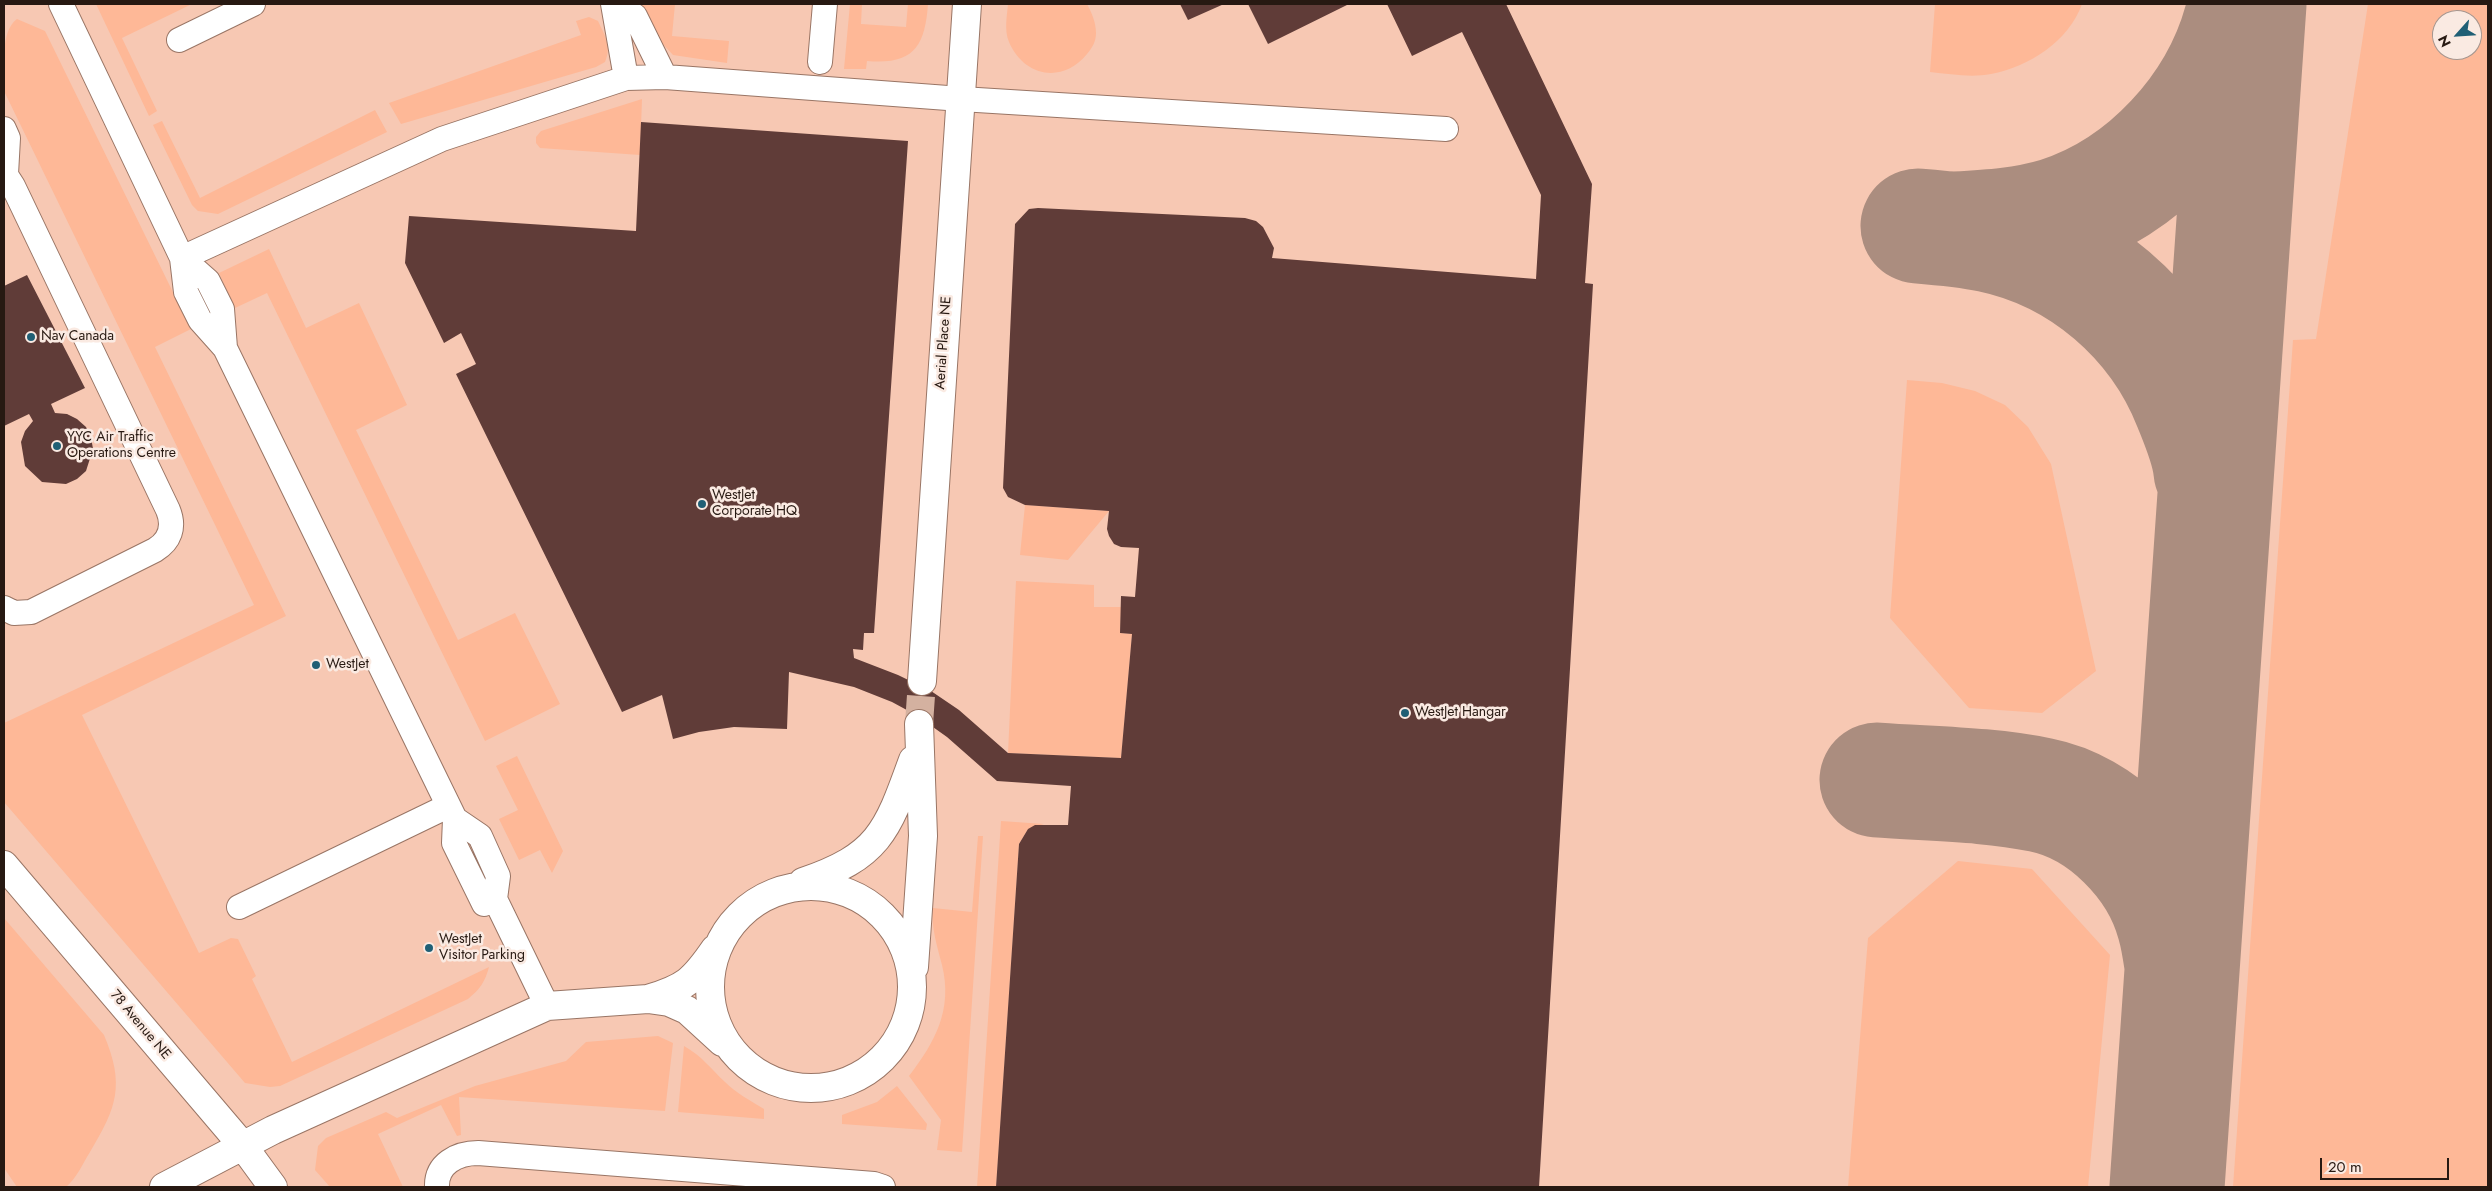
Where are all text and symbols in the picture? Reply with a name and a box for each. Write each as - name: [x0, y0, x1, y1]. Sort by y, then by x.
- north arrow: [2432, 10, 2482, 60]
- text: N: [2433, 32, 2456, 51]
- street label: Aerial Place NE: [932, 296, 956, 390]
- place label: Nav Canada: [41, 329, 114, 345]
- marker: Nav Canada: [25, 331, 37, 343]
- place label: YYC Air Traffic Operations Centre: [67, 430, 176, 462]
- marker: YYC Air Traffic Operations Centre: [51, 440, 63, 452]
- place label: WestJet Corporate HQ: [712, 488, 797, 520]
- marker: WestJet Corporate HQ: [696, 498, 708, 510]
- place label: WestJet: [326, 657, 369, 673]
- marker: WestJet: [310, 659, 322, 671]
- place label: WestJet Hangar: [1415, 705, 1506, 721]
- marker: WestJet Hangar: [1399, 707, 1411, 719]
- place label: WestJet Visitor Parking: [439, 932, 525, 964]
- marker: WestJet Visitor Parking: [423, 942, 435, 954]
- street label: 78 Avenue NE: [106, 987, 174, 1063]
- scale bar: [2322, 1148, 2451, 1180]
- text: 20 m: [2328, 1156, 2362, 1178]

